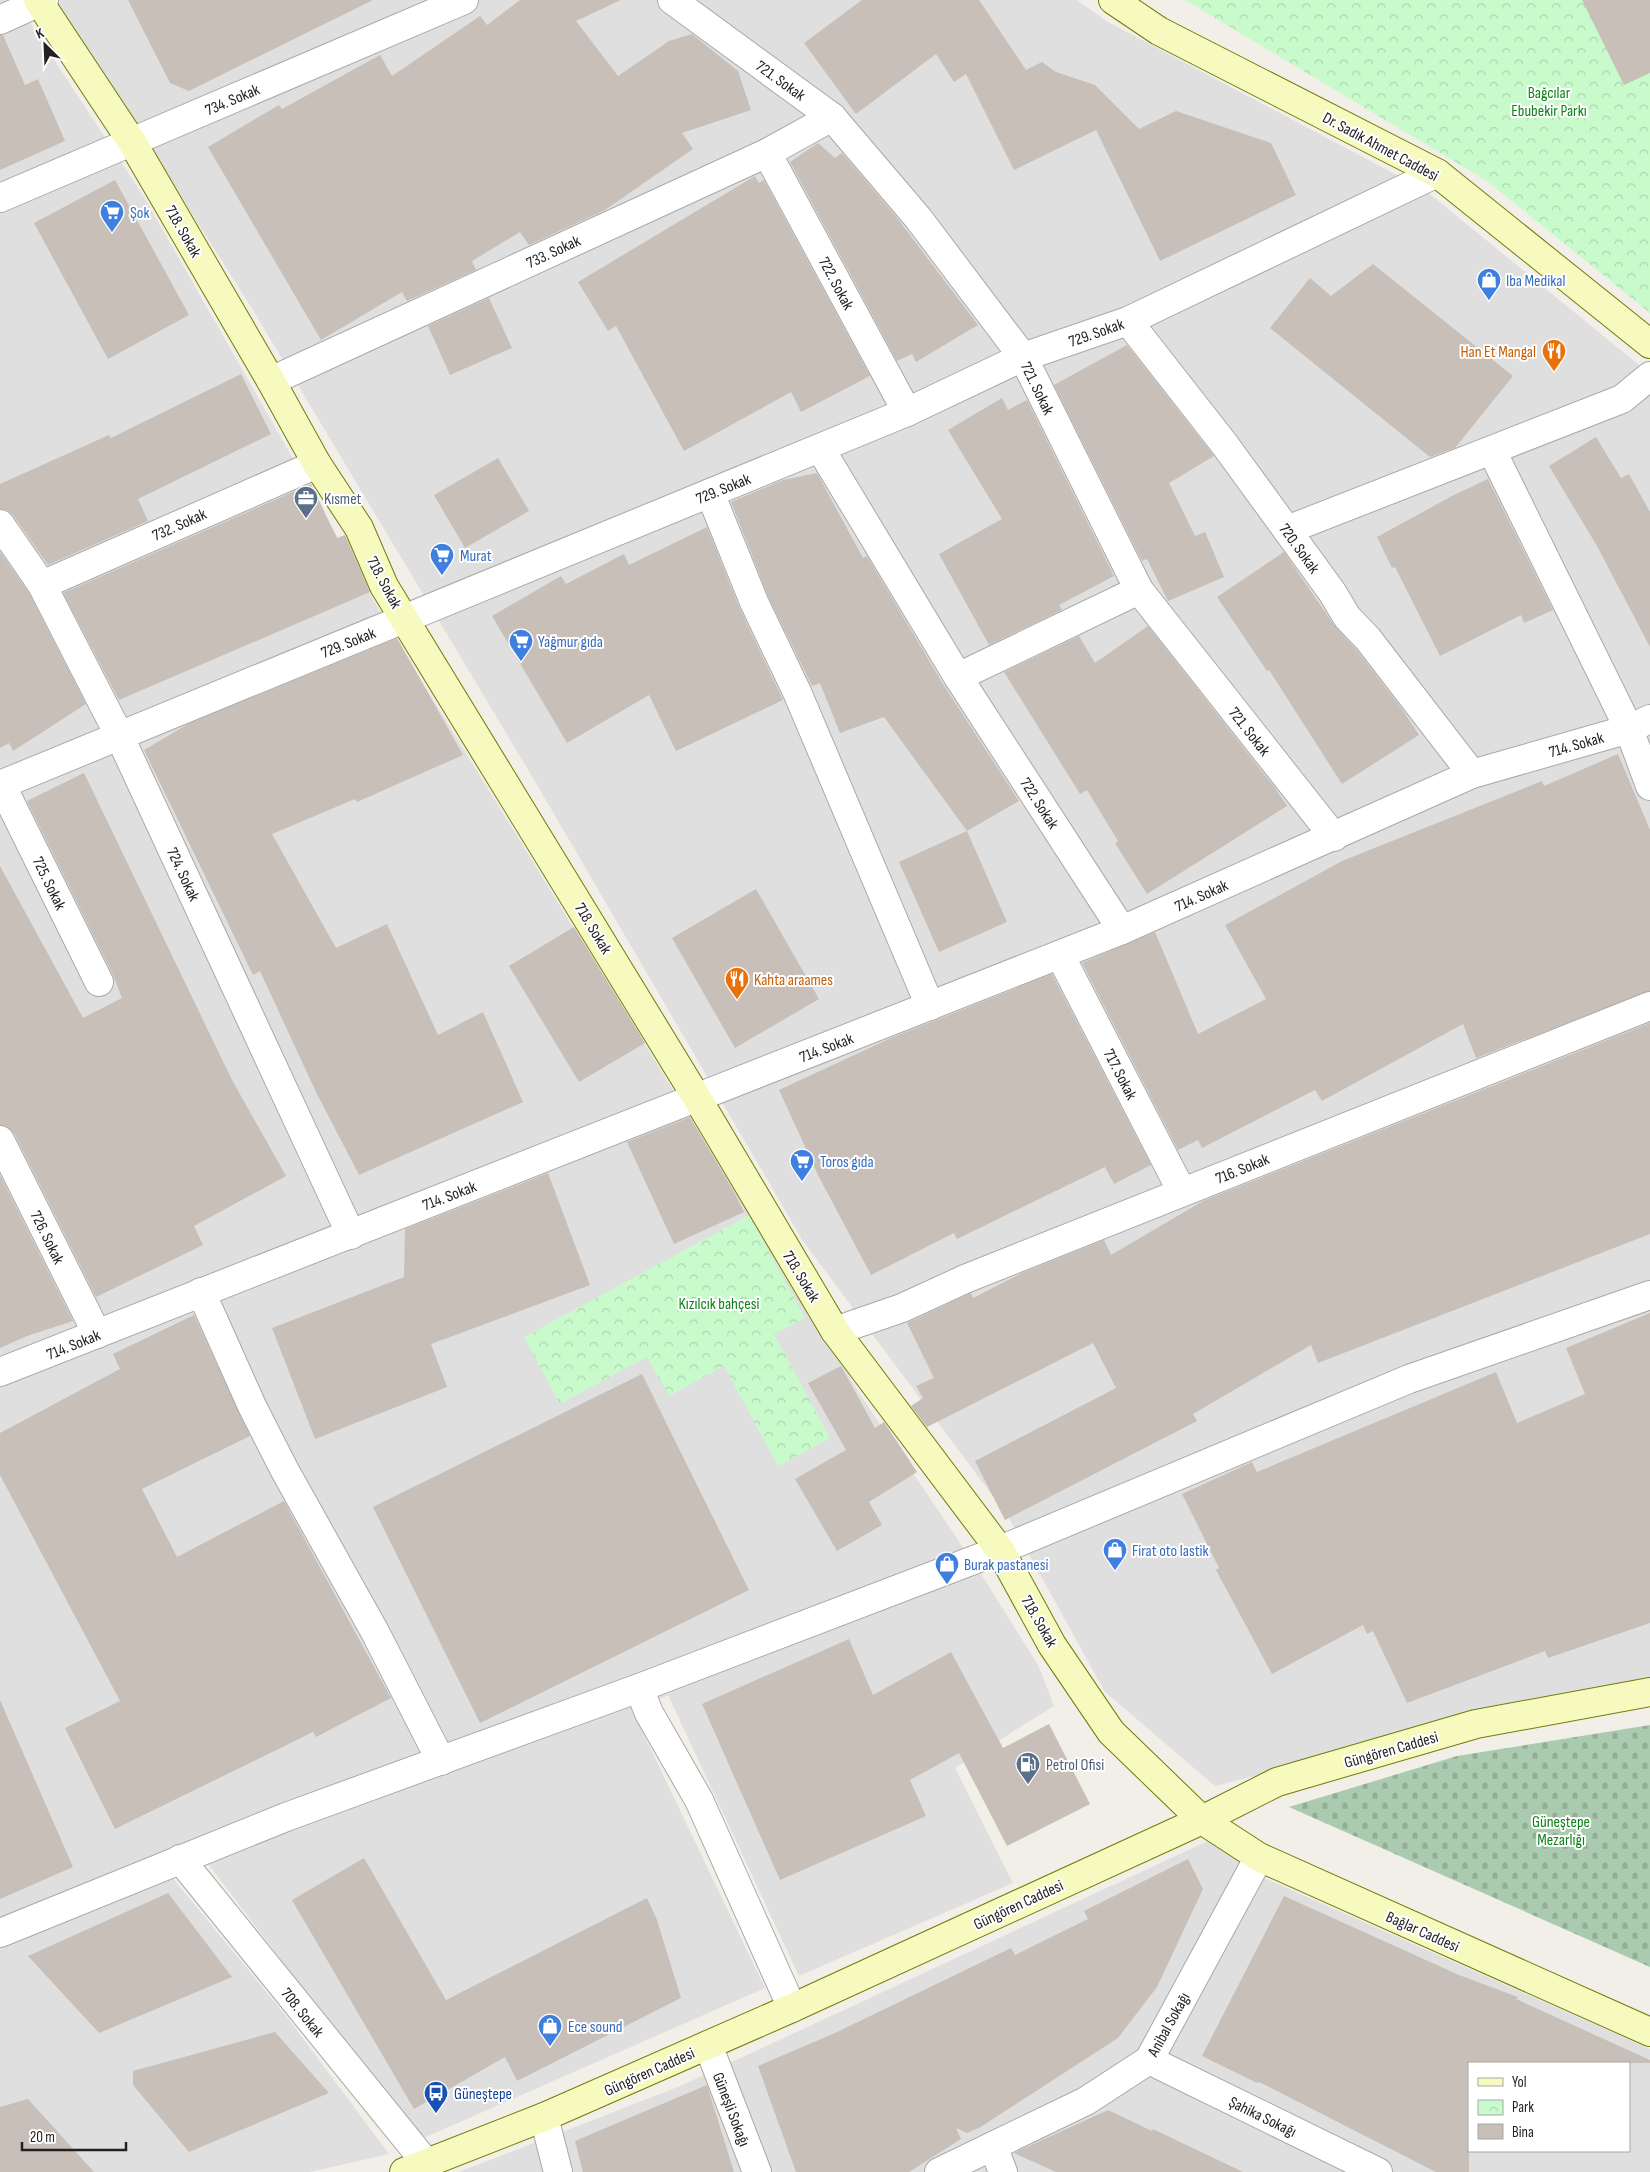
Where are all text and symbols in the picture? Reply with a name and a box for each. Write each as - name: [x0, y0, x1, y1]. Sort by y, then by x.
- north arrow: [20, 20, 70, 70]
- text: K: [33, 24, 47, 43]
- street label: 721. Sokak: [752, 57, 809, 106]
- street label: 734. Sokak: [203, 80, 263, 120]
- park label: Bağcılar Ebubekir Parkı: [1511, 84, 1587, 121]
- street label: Dr. Sadık Ahmet Caddesi: [1319, 109, 1442, 186]
- supermarket icon: Şok: [99, 199, 125, 233]
- street label: 718. Sokak: [160, 203, 205, 261]
- place label: Şok: [130, 204, 150, 223]
- street label: 733. Sokak: [524, 232, 584, 273]
- street label: 722. Sokak: [814, 254, 857, 313]
- shop icon: Iba Medikal: [1476, 267, 1502, 301]
- place label: Iba Medikal: [1506, 272, 1565, 291]
- street label: 729. Sokak: [1066, 315, 1127, 352]
- restaurant icon: Han Et Mangal: [1541, 338, 1567, 372]
- place label: Han Et Mangal: [1460, 343, 1536, 362]
- street label: 721. Sokak: [1016, 359, 1058, 418]
- street label: 729. Sokak: [694, 470, 754, 509]
- office icon: Kısmet: [293, 485, 319, 519]
- place label: Kısmet: [324, 490, 362, 509]
- street label: 732. Sokak: [150, 505, 210, 546]
- street label: 720. Sokak: [1274, 520, 1323, 578]
- supermarket icon: Murat: [429, 542, 455, 576]
- place label: Murat: [460, 547, 492, 566]
- street label: 718. Sokak: [362, 553, 405, 612]
- street label: 729. Sokak: [319, 624, 379, 663]
- supermarket icon: Yağmur gıda: [508, 628, 534, 662]
- place label: Yağmur gıda: [538, 633, 603, 652]
- street label: 721. Sokak: [1224, 704, 1274, 760]
- street label: 714. Sokak: [1547, 729, 1606, 762]
- street label: 722. Sokak: [1015, 775, 1062, 833]
- street label: 724. Sokak: [162, 845, 203, 904]
- street label: 725. Sokak: [28, 854, 70, 913]
- street label: 714. Sokak: [1172, 876, 1231, 916]
- street label: 718. Sokak: [570, 900, 615, 958]
- restaurant icon: Kahta araames: [724, 966, 750, 1000]
- place label: Kahta araames: [754, 971, 833, 990]
- street label: 714. Sokak: [797, 1029, 856, 1067]
- street label: 717. Sokak: [1099, 1046, 1140, 1103]
- supermarket icon: Toros gıda: [789, 1148, 815, 1182]
- street label: 716. Sokak: [1213, 1150, 1272, 1189]
- place label: Toros gıda: [820, 1153, 874, 1172]
- street label: 714. Sokak: [420, 1177, 479, 1215]
- street label: 726. Sokak: [26, 1208, 68, 1267]
- street label: 718. Sokak: [778, 1248, 823, 1306]
- park label: Kızılcık bahçesi: [679, 1295, 759, 1314]
- street label: 714. Sokak: [44, 1326, 103, 1365]
- shop icon: Firat oto lastik: [1102, 1537, 1128, 1571]
- place label: Firat oto lastik: [1132, 1542, 1209, 1561]
- shop icon: Burak pastanesi: [934, 1551, 960, 1585]
- place label: Burak pastanesi: [964, 1556, 1048, 1575]
- street label: 718. Sokak: [1016, 1593, 1061, 1651]
- street label: Güngören Caddesi: [1342, 1728, 1441, 1773]
- fuel station icon: Petrol Ofisi: [1015, 1751, 1041, 1785]
- place label: Petrol Ofisi: [1046, 1756, 1104, 1775]
- park label: Güneştepe Mezarlığı: [1532, 1813, 1590, 1850]
- street label: Güngören Caddesi: [971, 1876, 1067, 1934]
- street label: Bağlar Caddesi: [1383, 1908, 1462, 1957]
- street label: 708. Sokak: [276, 1984, 327, 2041]
- street label: Anibal Sokağı: [1143, 1989, 1195, 2061]
- shop icon: Ece sound: [537, 2013, 563, 2047]
- place label: Ece sound: [568, 2018, 622, 2037]
- street label: Güngören Caddesi: [602, 2044, 698, 2101]
- legend: [1468, 2062, 1630, 2152]
- street label: Güneşli Sokağı: [708, 2070, 753, 2149]
- text: Yol: [1512, 2073, 1527, 2092]
- bus stop icon: Güneştepe: [423, 2080, 449, 2114]
- place label: Güneştepe: [454, 2085, 512, 2104]
- street label: Şahika Sokağı: [1225, 2093, 1299, 2142]
- text: Park: [1512, 2098, 1534, 2117]
- scale bar: [22, 2120, 126, 2152]
- text: Bina: [1512, 2123, 1534, 2142]
- text: 20 m: [30, 2128, 55, 2147]

